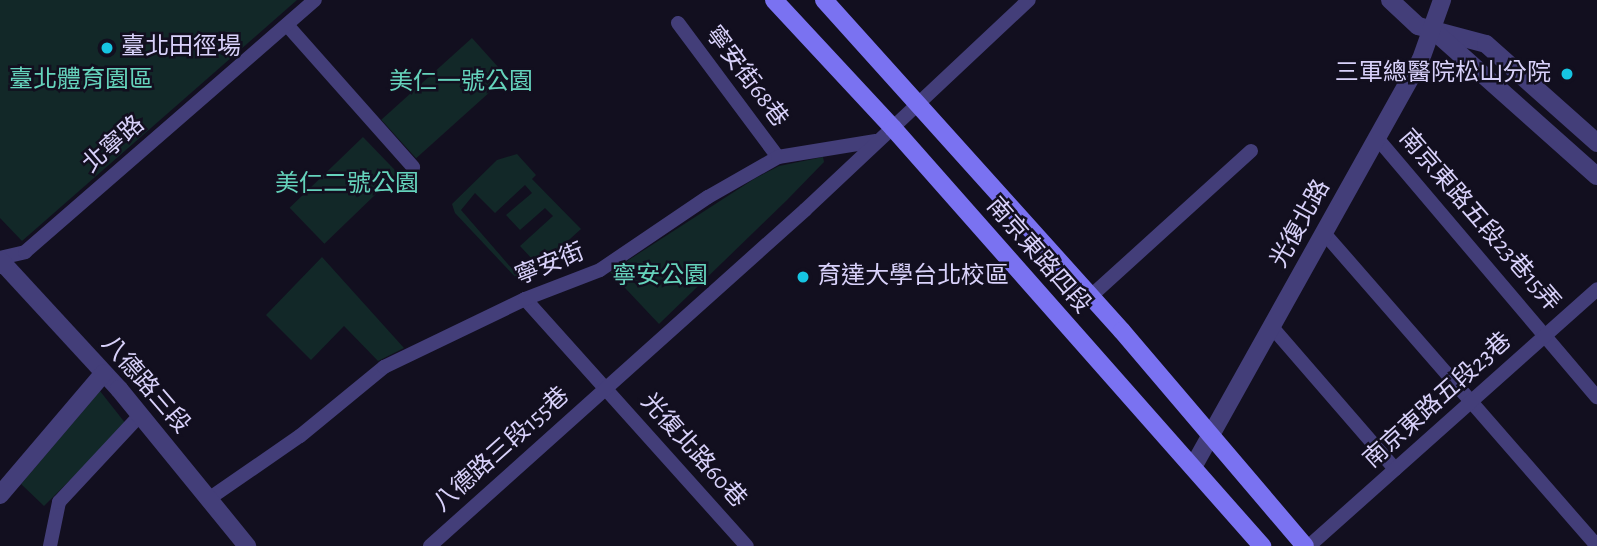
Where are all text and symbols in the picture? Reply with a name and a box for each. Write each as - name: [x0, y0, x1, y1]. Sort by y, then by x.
- street label: 寧安街68巷: [699, 21, 793, 133]
- place label: 臺北田徑場: [121, 34, 241, 62]
- marker: 臺北田徑場: [99, 40, 115, 56]
- place label: 三軍總醫院松山分院: [1335, 60, 1551, 88]
- marker: 三軍總醫院松山分院: [1557, 64, 1577, 84]
- park label: 臺北體育園區: [9, 67, 153, 95]
- park label: 美仁一號公園: [389, 69, 533, 97]
- street label: 北寧路: [77, 111, 151, 179]
- street label: 南京東路五段23巷15弄: [1392, 124, 1566, 318]
- park label: 美仁二號公園: [275, 171, 419, 199]
- street label: 光復北路: [1265, 175, 1337, 273]
- street label: 南京東路四段: [980, 192, 1096, 320]
- street label: 寧安街: [511, 238, 589, 292]
- park label: 寧安公園: [612, 263, 708, 291]
- place label: 育達大學台北校區: [817, 263, 1009, 291]
- marker: 育達大學台北校區: [795, 269, 811, 285]
- street label: 南京東路五段23巷: [1358, 327, 1518, 475]
- street label: 八德路三段: [95, 330, 195, 440]
- street label: 八德路三段155巷: [428, 382, 576, 518]
- street label: 光復北路60巷: [634, 388, 752, 514]

